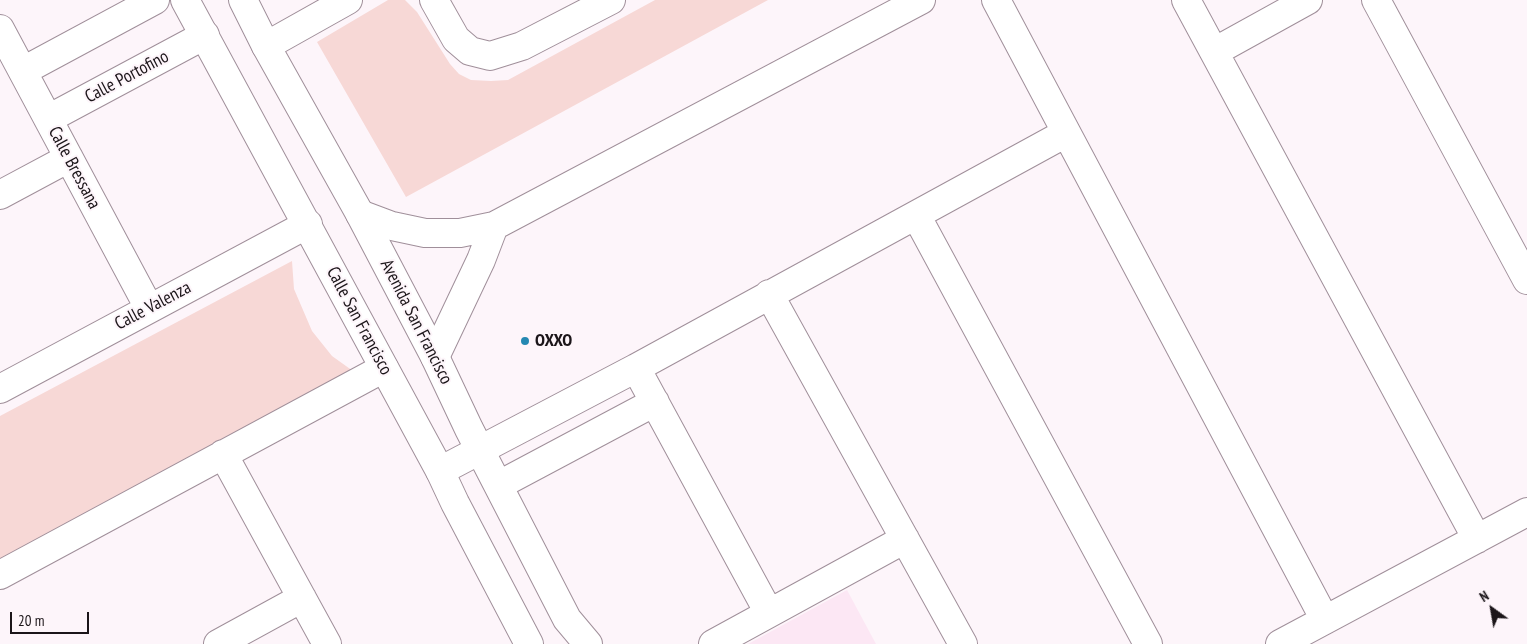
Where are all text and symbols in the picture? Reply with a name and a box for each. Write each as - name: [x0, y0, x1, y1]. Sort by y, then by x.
- street label: Calle Portofino: [81, 46, 173, 108]
- street label: Calle Bressana: [43, 123, 105, 213]
- street label: Avenida San Francisco: [375, 256, 457, 388]
- street label: Calle San Francisco: [321, 263, 397, 379]
- street label: Calle Valenza: [111, 277, 195, 335]
- place label: OXXO: [535, 330, 572, 352]
- marker: OXXO: [519, 335, 531, 347]
- north arrow: [1467, 584, 1517, 634]
- text: N: [1476, 587, 1492, 606]
- scale bar: [12, 602, 91, 634]
- text: 20 m: [18, 611, 44, 630]

